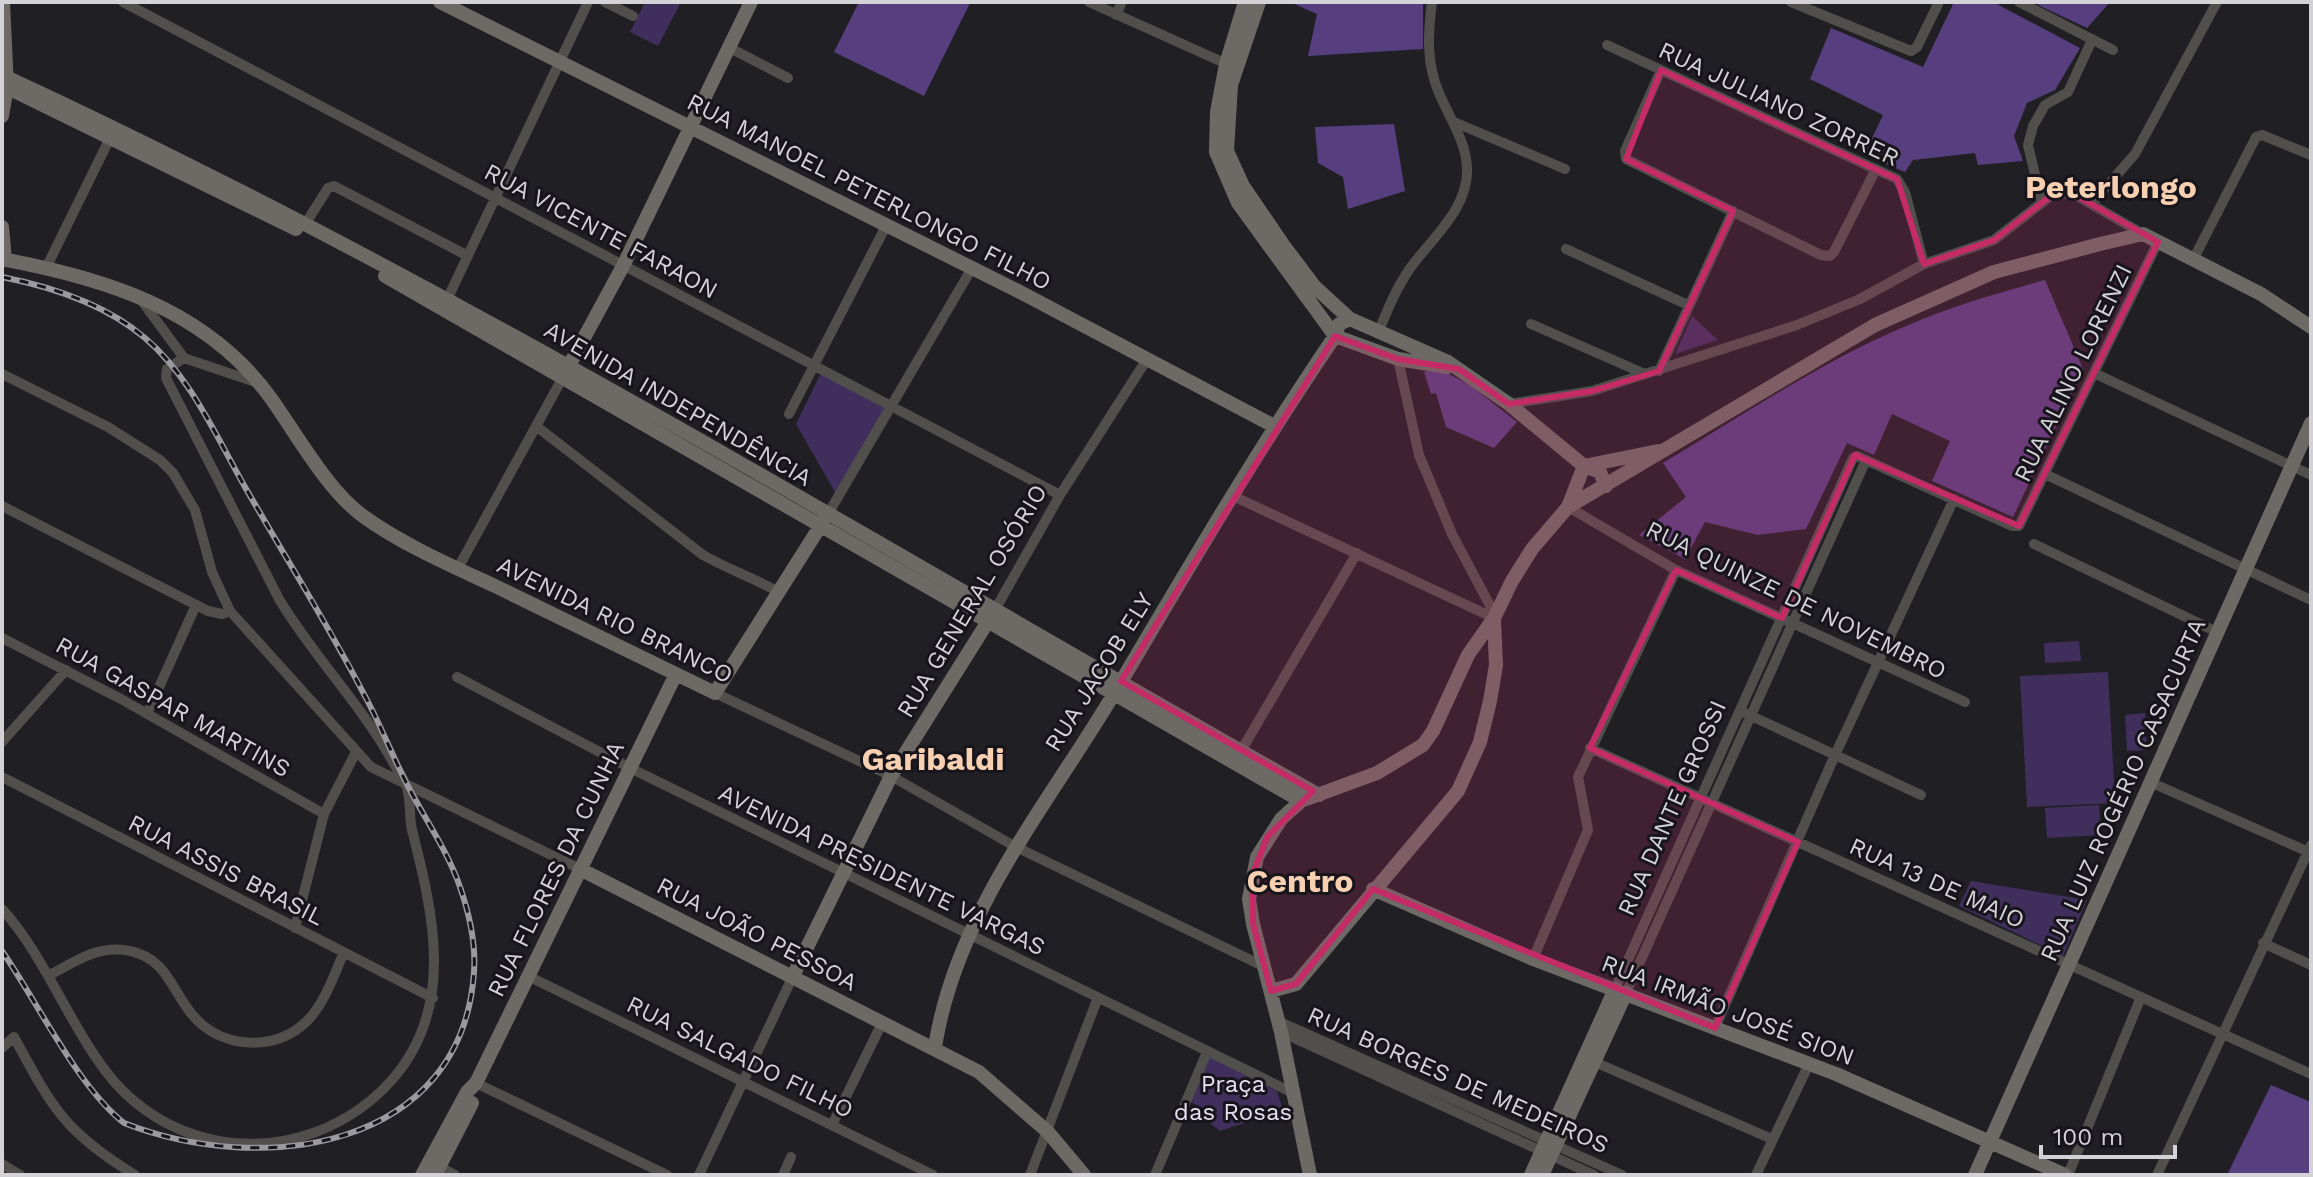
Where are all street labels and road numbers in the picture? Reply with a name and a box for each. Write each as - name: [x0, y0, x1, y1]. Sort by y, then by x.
- street label: RUA JULIANO ZORRER: [1654, 36, 1904, 172]
- street label: RUA MANOEL PETERLONGO FILHO: [682, 88, 1056, 296]
- street label: RUA VICENTE FARAON: [479, 158, 723, 304]
- street label: RUA ALINO LORENZI: [2008, 260, 2138, 486]
- street label: AVENIDA INDEPENDÊNCIA: [539, 316, 817, 492]
- street label: RUA GENERAL OSÓRIO: [891, 479, 1053, 723]
- street label: RUA QUINZE DE NOVEMBRO: [1641, 515, 1951, 685]
- street label: AVENIDA RIO BRANCO: [493, 551, 737, 689]
- street label: RUA JACOB ELY: [1039, 587, 1159, 757]
- street label: RUA LUIZ ROGÉRIO CASACURTA: [2035, 614, 2212, 966]
- street label: RUA GASPAR MARTINS: [51, 631, 295, 783]
- street label: RUA DANTE GROSSI: [1612, 696, 1732, 920]
- street label: RUA FLORES DA CUNHA: [482, 736, 630, 1001]
- street label: AVENIDA PRESIDENTE VARGAS: [714, 779, 1050, 961]
- street label: RUA ASSIS BRASIL: [124, 809, 328, 931]
- street label: RUA 13 DE MAIO: [1845, 832, 2029, 934]
- street label: RUA JOÃO PESSOA: [652, 871, 862, 997]
- street label: RUA IRMÃO JOSÉ SION: [1598, 949, 1858, 1071]
- street label: RUA SALGADO FILHO: [622, 990, 858, 1124]
- street label: RUA BORGES DE MEDEIROS: [1303, 1001, 1613, 1159]

